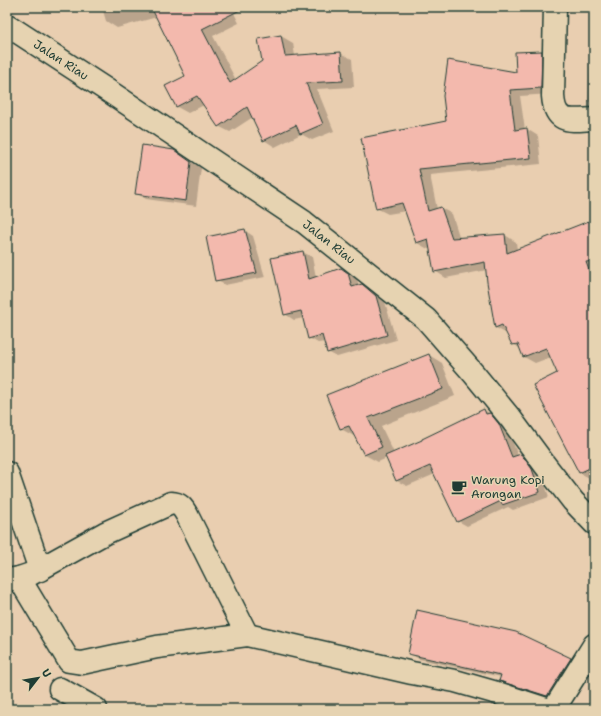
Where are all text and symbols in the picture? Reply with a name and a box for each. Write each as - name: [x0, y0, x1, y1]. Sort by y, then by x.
- street label: Jalan Riau: [30, 36, 92, 84]
- street label: Jalan Riau: [299, 216, 359, 268]
- place label: Warung Kopi Arongan: [471, 472, 545, 502]
- cafe icon: Warung Kopi Arongan: [450, 478, 468, 496]
- north arrow: [18, 658, 58, 698]
- text: U: [38, 666, 55, 680]

